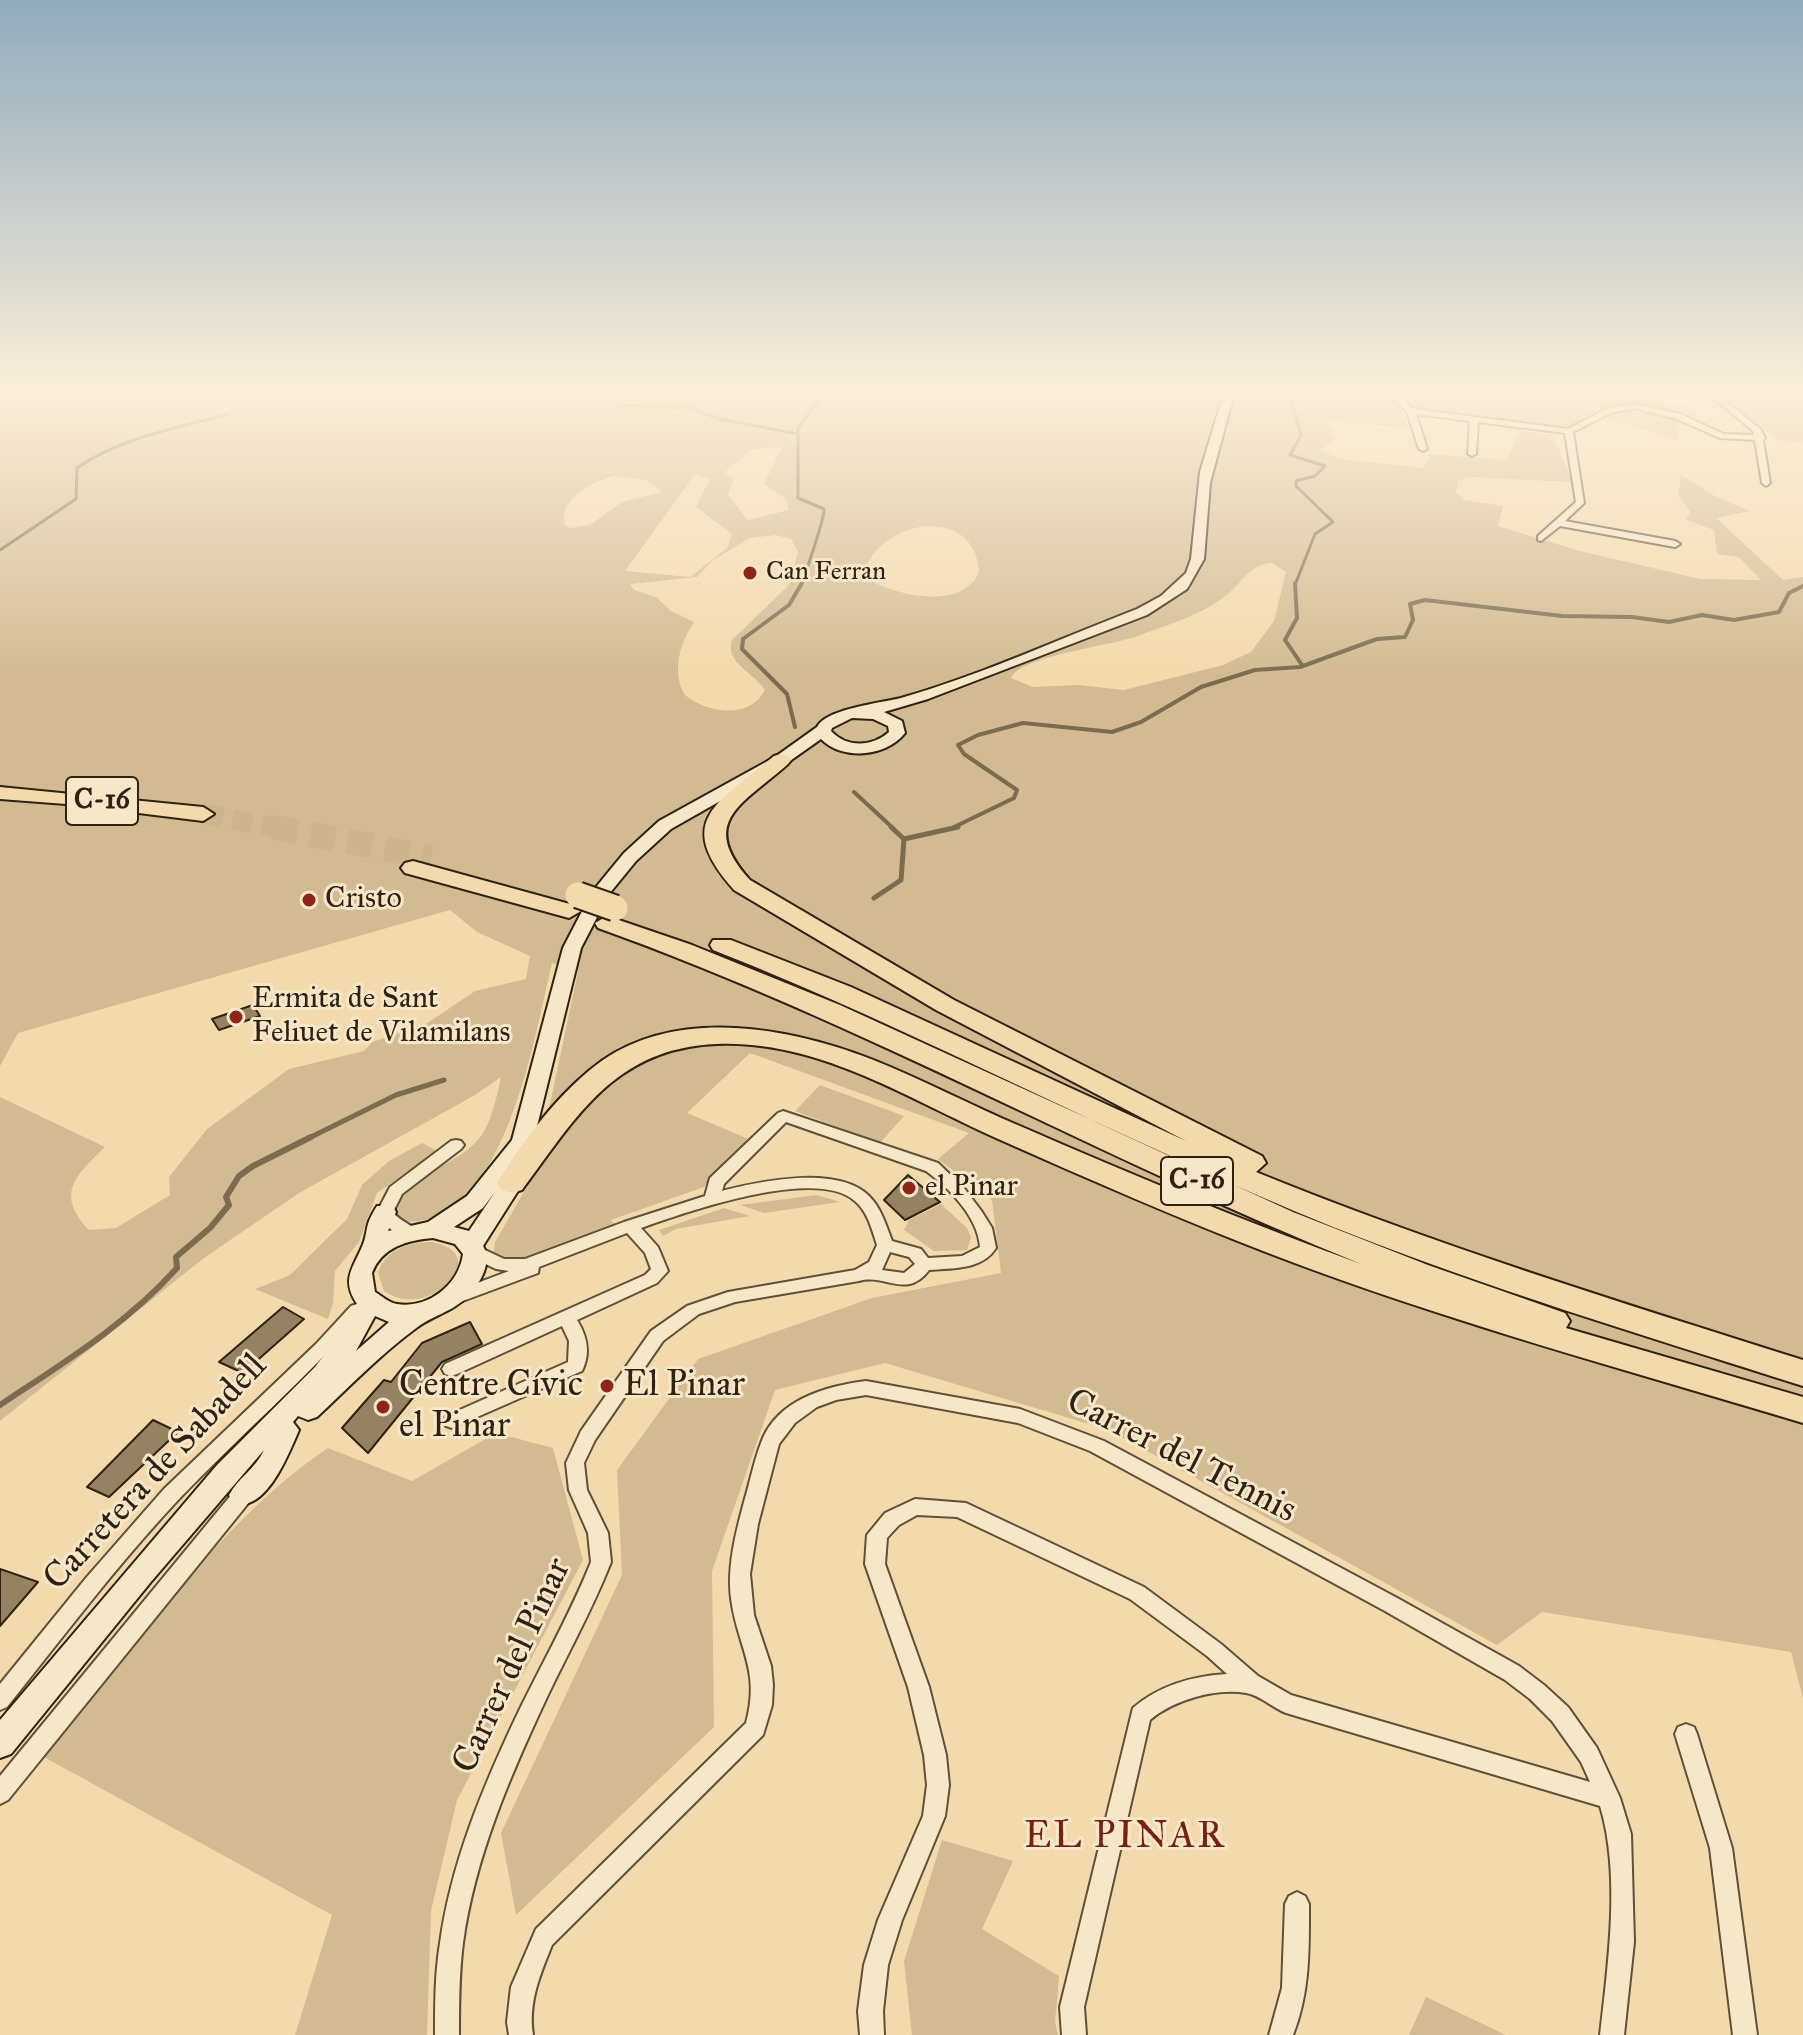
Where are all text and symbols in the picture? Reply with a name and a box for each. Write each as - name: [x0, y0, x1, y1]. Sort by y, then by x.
- place label: Can Ferran: [766, 557, 886, 589]
- marker: Can Ferran: [741, 564, 759, 582]
- road number: C-16: [66, 777, 138, 825]
- place label: Cristo: [325, 882, 402, 918]
- marker: Cristo: [300, 891, 318, 909]
- place label: Ermita de Sant Feliuet de Vilamilans: [252, 982, 510, 1052]
- marker: Ermita de Sant Feliuet de Vilamilans: [227, 1008, 245, 1026]
- road number: C-16: [1161, 1157, 1233, 1205]
- place label: el Pinar: [925, 1170, 1018, 1206]
- marker: el Pinar: [900, 1179, 918, 1197]
- street label: Carretera de Sabadell: [35, 1346, 277, 1600]
- place label: Centre Cívic el Pinar: [399, 1364, 583, 1449]
- place label: El Pinar: [623, 1364, 745, 1408]
- marker: El Pinar: [598, 1377, 616, 1395]
- street label: Carrer del Tennis: [1059, 1381, 1303, 1533]
- marker: Centre Cívic el Pinar: [374, 1398, 392, 1416]
- street label: Carrer del Pinar: [444, 1552, 582, 1780]
- district label: EL PINAR: [1024, 1815, 1226, 1861]

